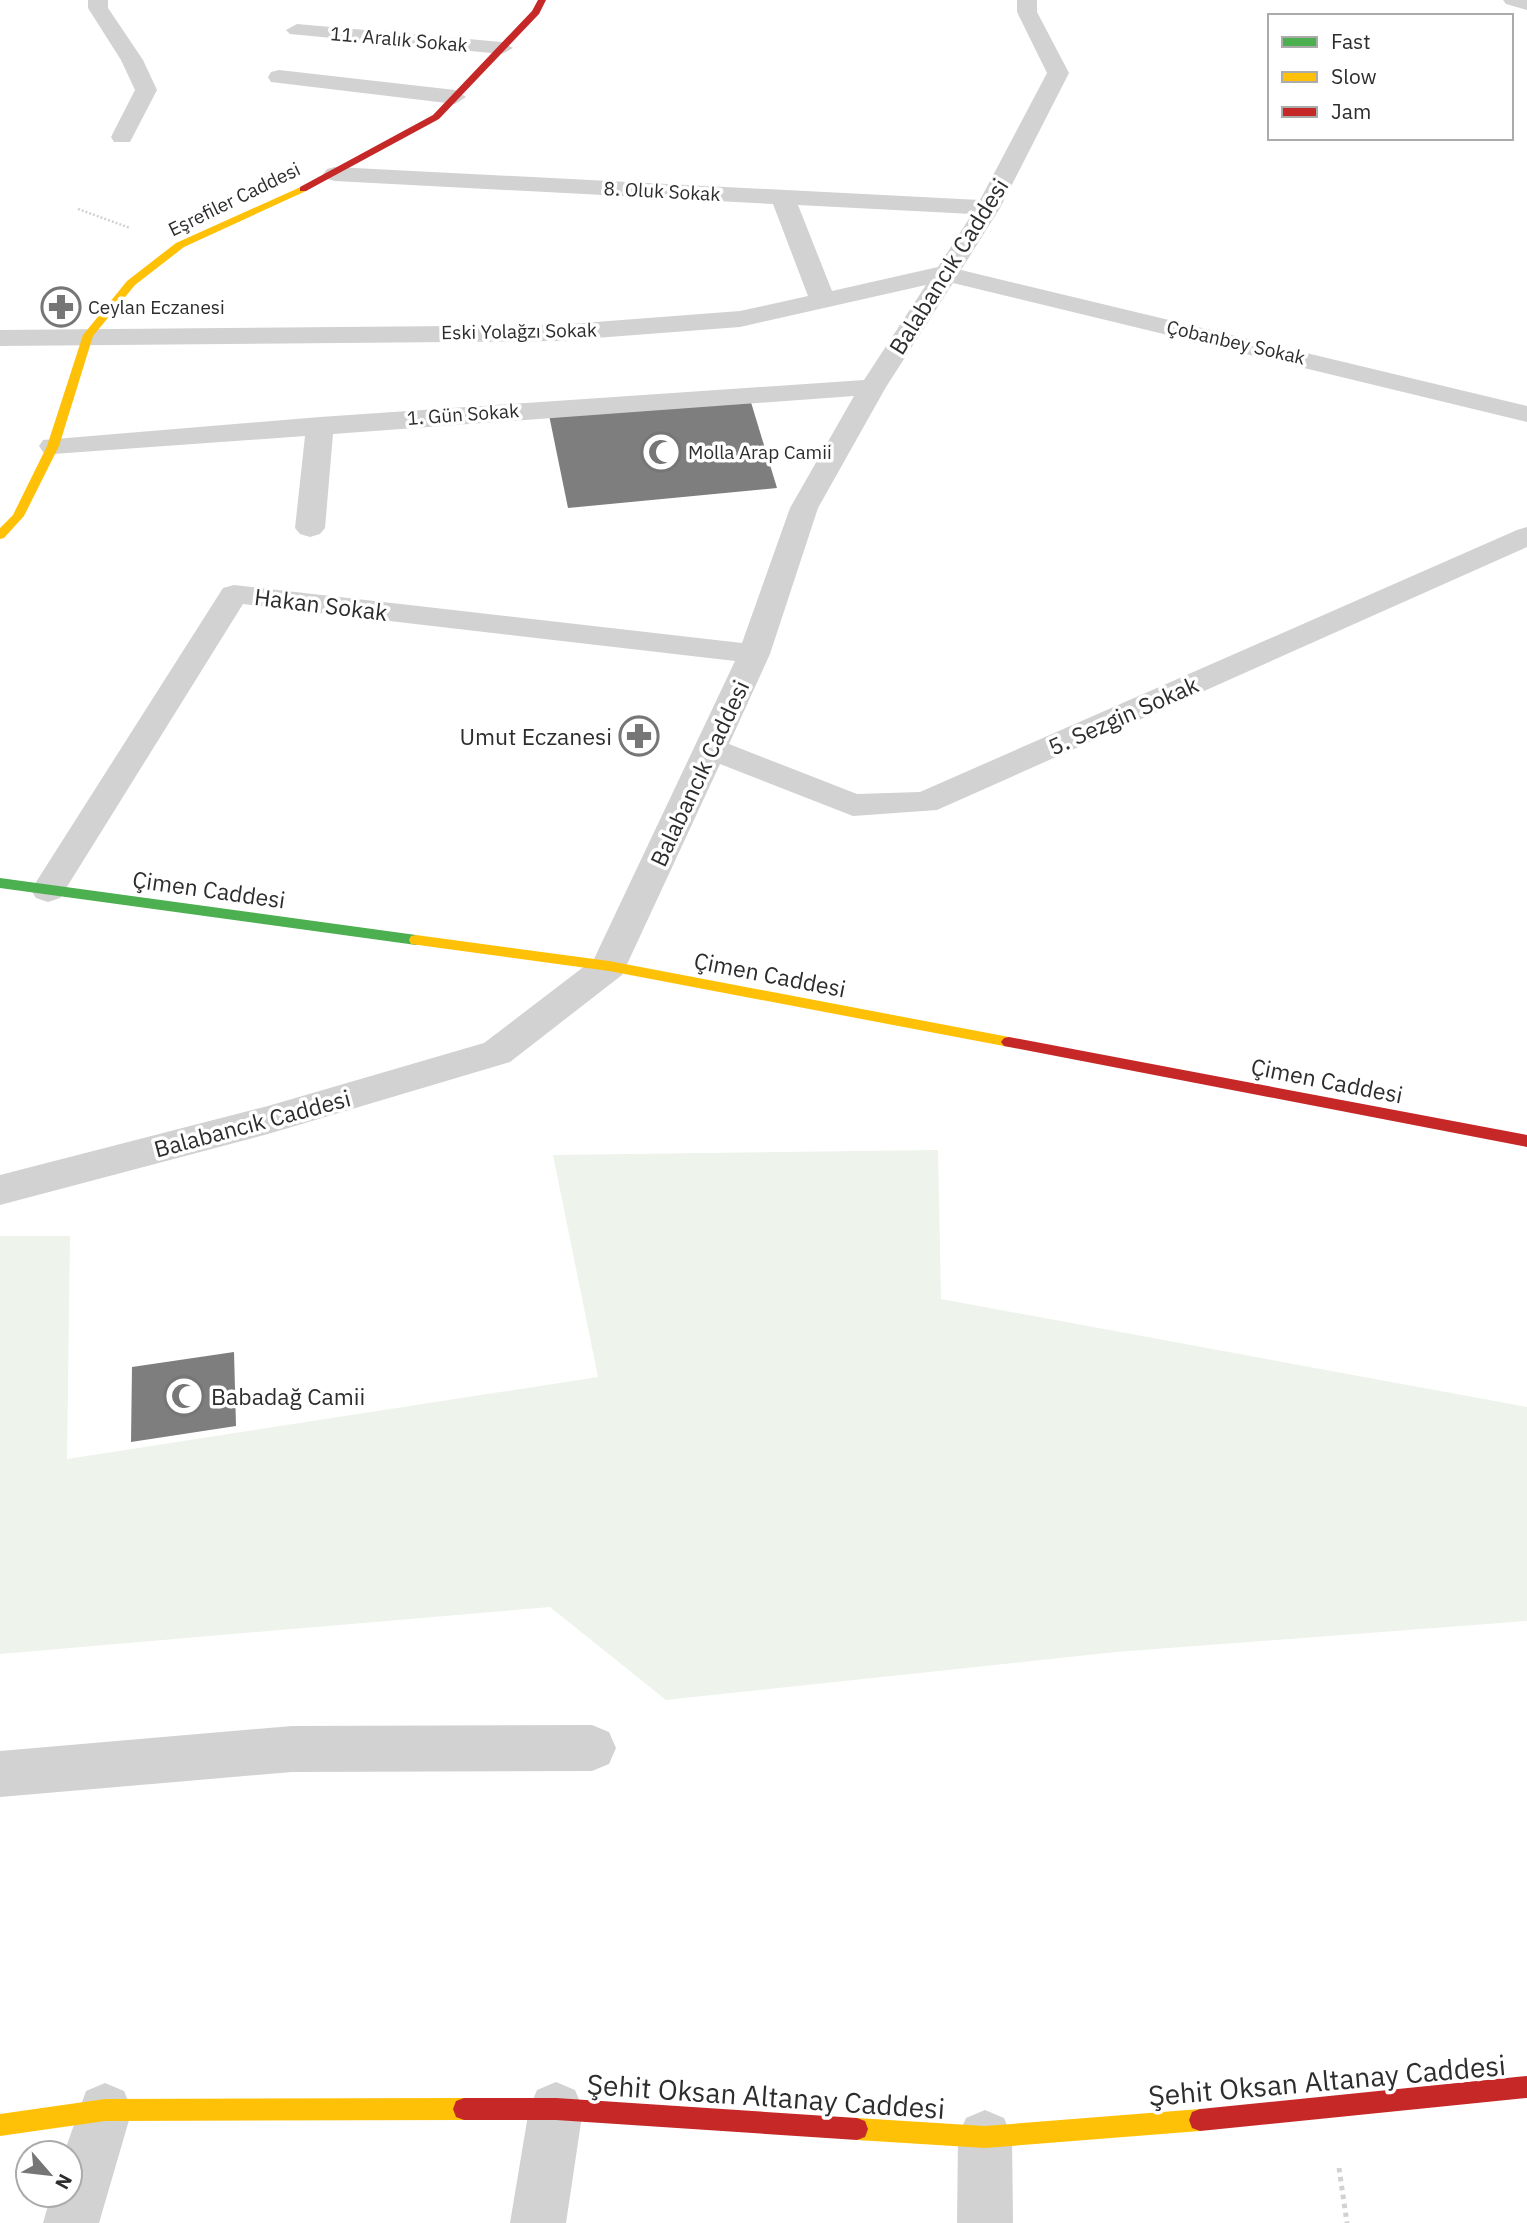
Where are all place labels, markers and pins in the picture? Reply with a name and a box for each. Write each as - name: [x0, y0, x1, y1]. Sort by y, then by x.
- pharmacy icon: Ceylan Eczanesi: [40, 286, 82, 328]
- place label: Ceylan Eczanesi: [88, 295, 225, 319]
- mosque icon: Molla Arap Camii: [640, 431, 682, 473]
- place label: Molla Arap Camii: [688, 440, 832, 464]
- pharmacy icon: Umut Eczanesi: [618, 715, 660, 757]
- place label: Umut Eczanesi: [459, 721, 612, 751]
- mosque icon: Babadağ Camii: [163, 1375, 205, 1417]
- place label: Babadağ Camii: [211, 1381, 365, 1411]

